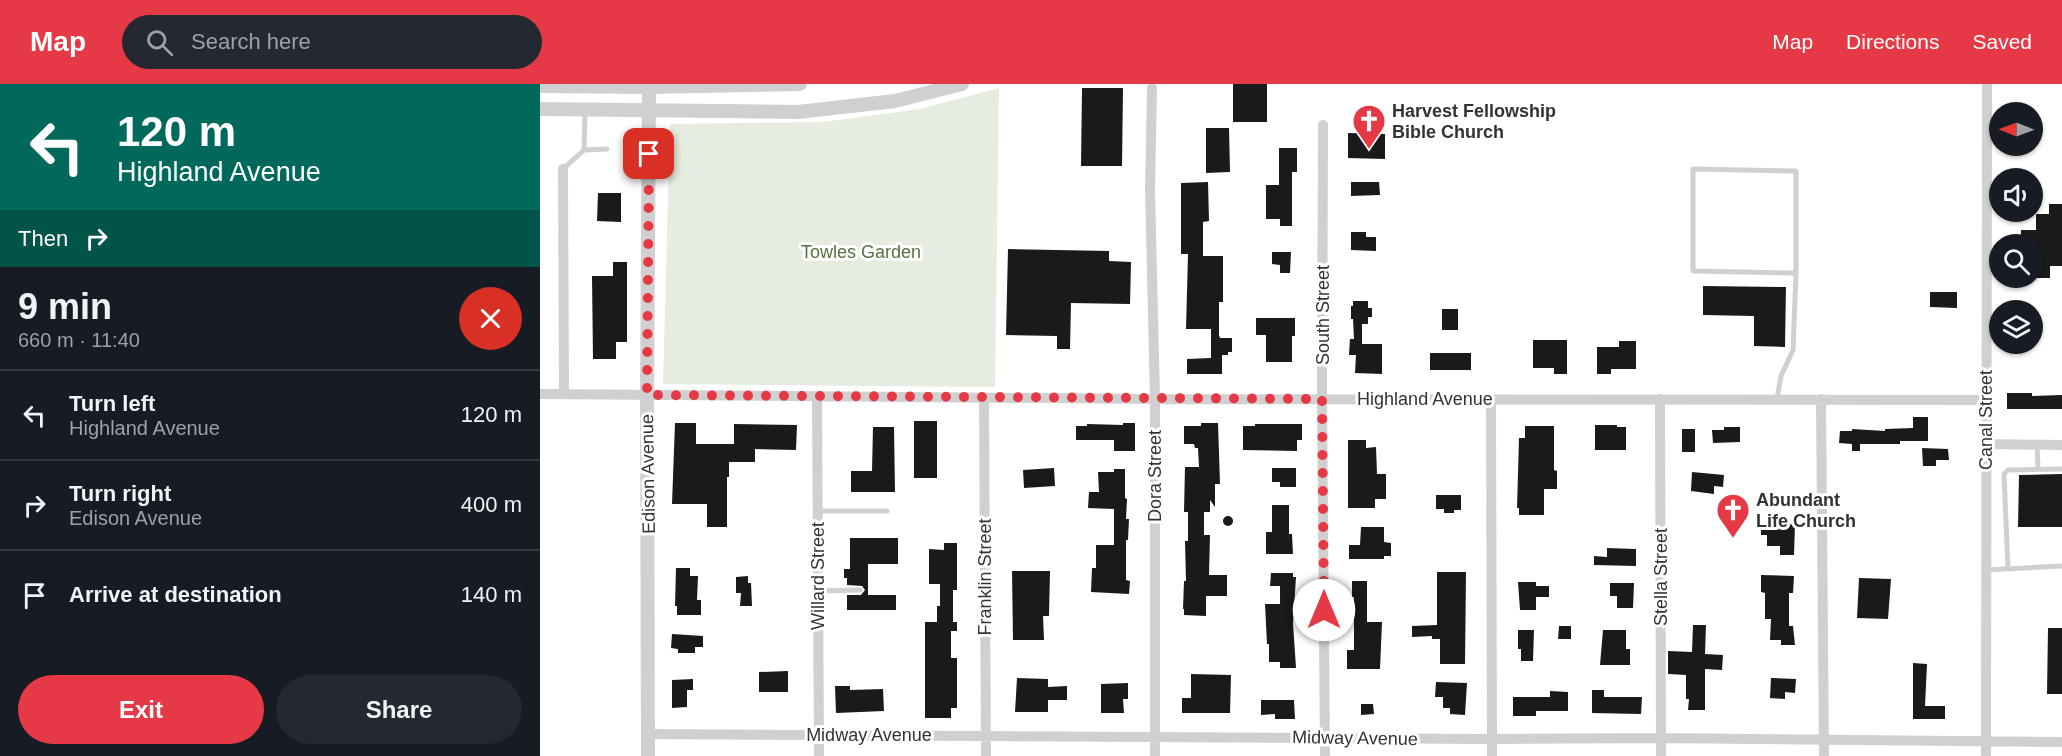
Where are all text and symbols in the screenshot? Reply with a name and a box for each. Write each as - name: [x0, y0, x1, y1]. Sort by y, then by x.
- search box: [122, 15, 542, 69]
- text: Map: [30, 26, 86, 57]
- icon: search: [143, 26, 176, 59]
- text: Search here: [191, 29, 311, 54]
- text: Map: [1772, 30, 1813, 53]
- text: Directions: [1846, 30, 1939, 53]
- text: Saved: [1972, 30, 2032, 53]
- place label: Harvest Fellowship Bible Church: [1392, 101, 1556, 142]
- north arrow: [1989, 102, 2043, 156]
- map controls: [1989, 102, 2043, 354]
- church icon: Harvest Fellowship Bible Church: [1351, 103, 1387, 150]
- icon: left: [18, 108, 96, 186]
- text: 120 m: [117, 108, 236, 155]
- pin: [623, 128, 674, 179]
- icon: arrive: [632, 137, 665, 170]
- text: Highland Avenue: [117, 157, 321, 187]
- button: sound: [1989, 168, 2043, 222]
- icon: right: [80, 222, 113, 255]
- text: Then: [18, 226, 68, 251]
- button: search: [1989, 234, 2043, 288]
- park label: Towles Garden: [801, 242, 921, 262]
- street label: South Street: [1313, 265, 1333, 365]
- text: 9 min: [18, 286, 112, 327]
- button: close: [459, 287, 522, 350]
- button: layers: [1989, 300, 2043, 354]
- text: 660 m · 11:40: [18, 329, 140, 351]
- street label: Canal Street: [1976, 370, 1996, 470]
- street label: Highland Avenue: [1357, 389, 1493, 409]
- text: Turn left: [69, 391, 155, 416]
- icon: left: [18, 399, 51, 432]
- text: 120 m: [461, 402, 522, 427]
- street label: Edison Avenue: [637, 414, 659, 534]
- text: Highland Avenue: [69, 417, 220, 439]
- street label: Dora Street: [1145, 430, 1165, 522]
- text: Turn right: [69, 481, 171, 506]
- icon: right: [18, 489, 51, 522]
- place label: Abundant Life Church: [1756, 490, 1856, 531]
- text: 400 m: [461, 492, 522, 517]
- church icon: Abundant Life Church: [1715, 492, 1751, 539]
- text: Edison Avenue: [69, 507, 202, 529]
- street label: Franklin Street: [975, 518, 995, 636]
- street label: Willard Street: [808, 522, 828, 630]
- street label: Stella Street: [1651, 528, 1671, 626]
- position arrow: [1292, 578, 1356, 642]
- icon: arrive: [18, 579, 51, 612]
- text: Arrive at destination: [69, 582, 282, 607]
- text: 140 m: [461, 582, 522, 607]
- button: Exit: [18, 675, 264, 744]
- button: Share: [276, 675, 522, 744]
- street label: Midway Avenue: [806, 725, 932, 745]
- street label: Midway Avenue: [1292, 727, 1418, 749]

